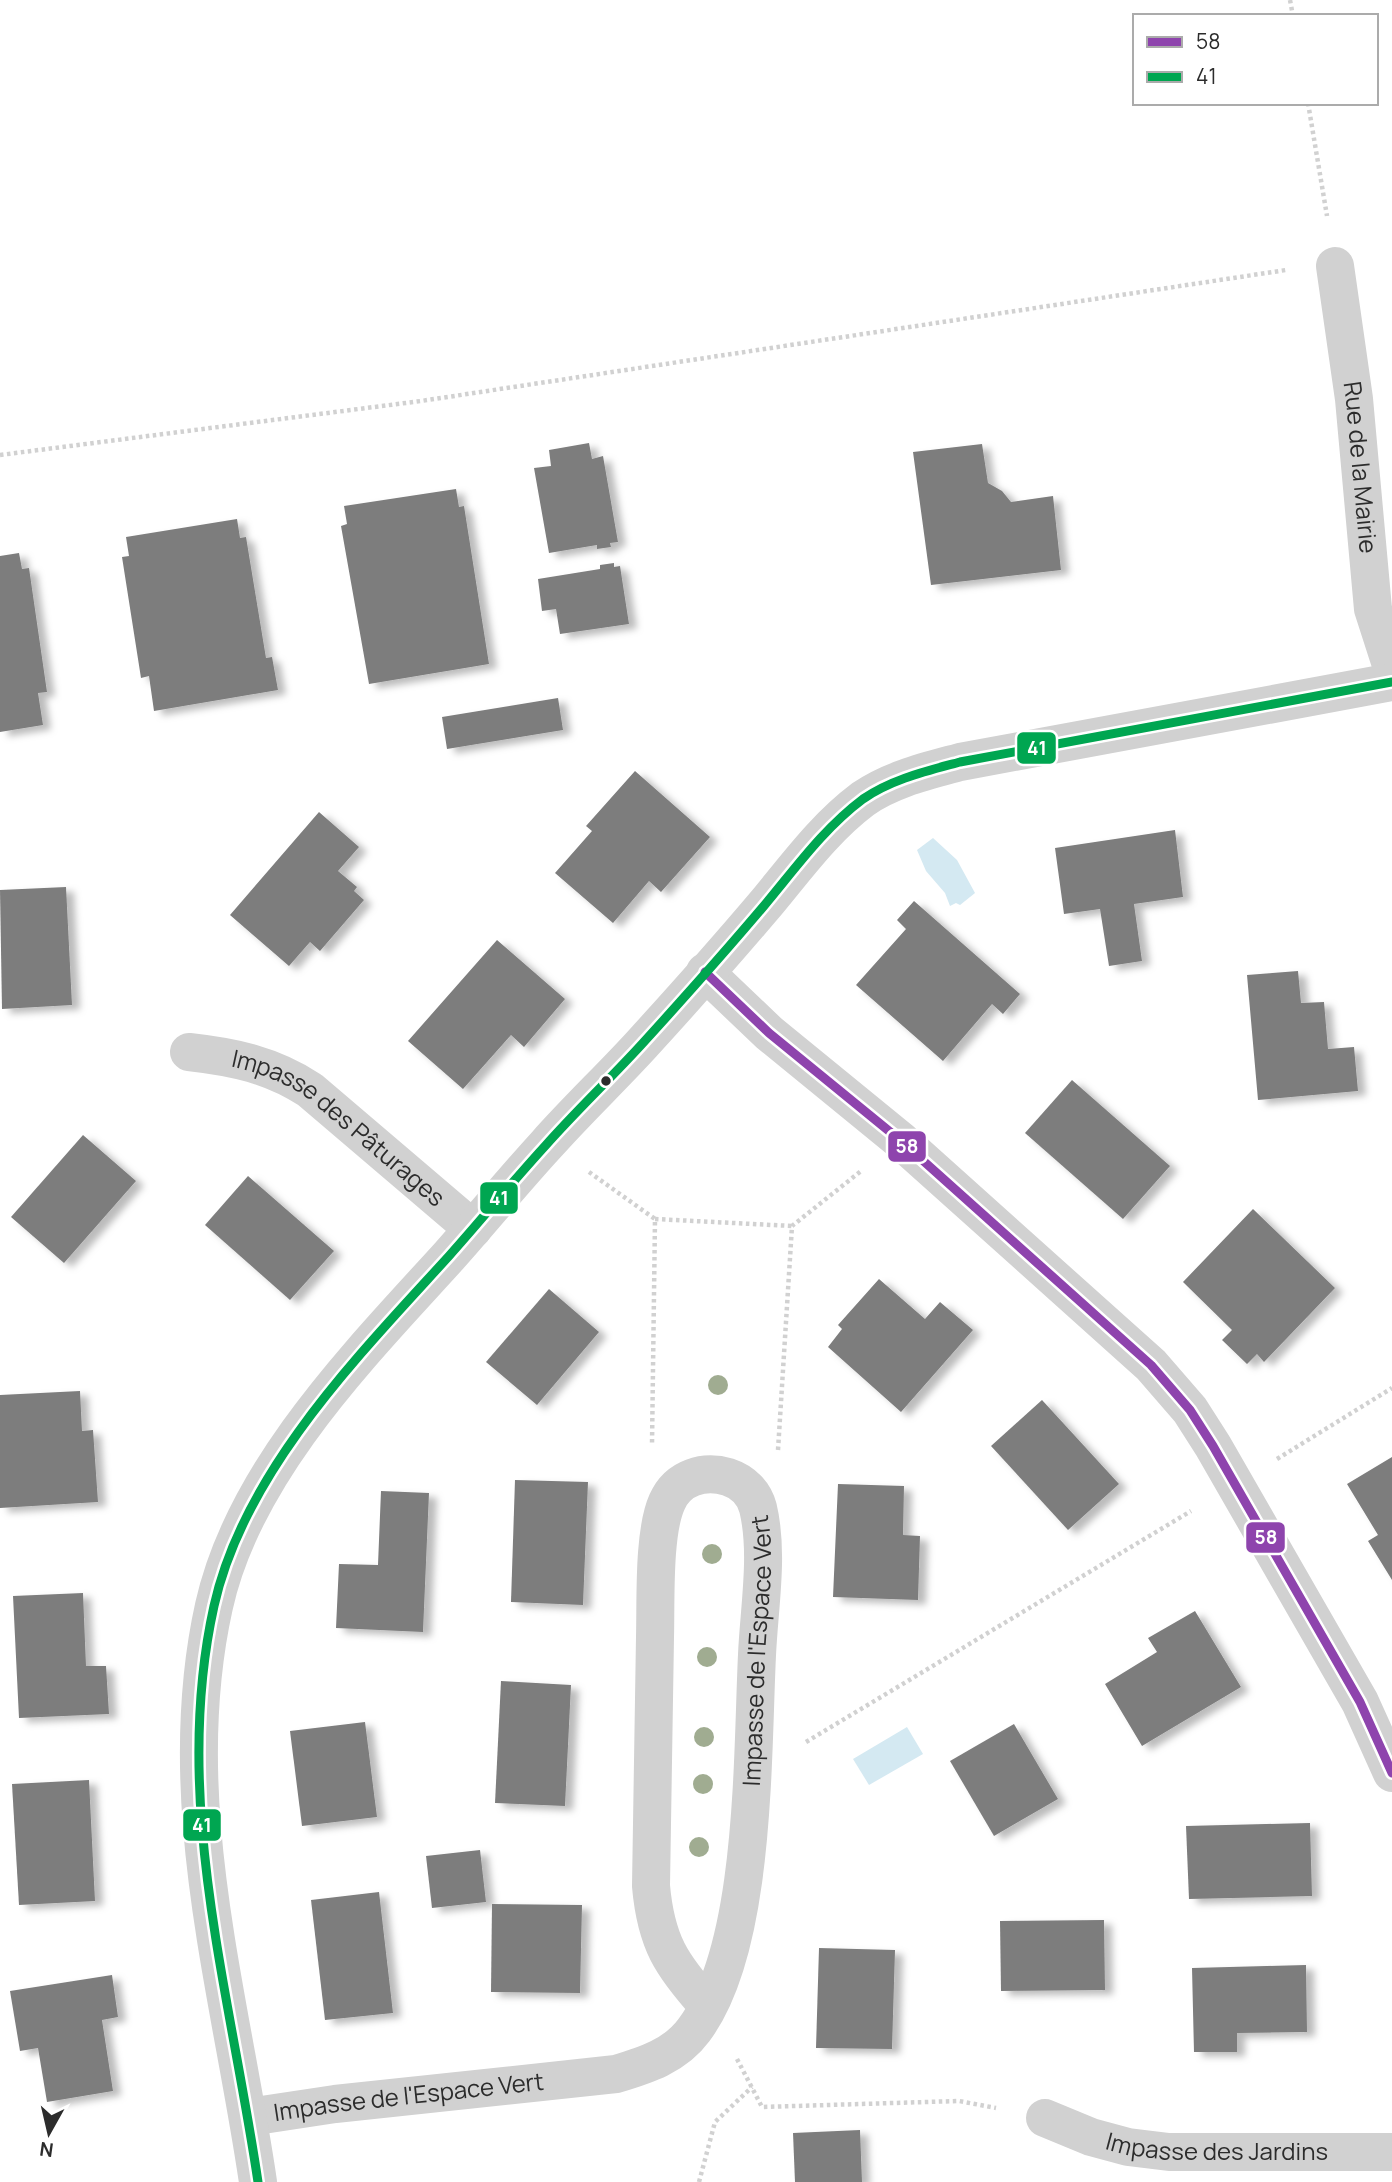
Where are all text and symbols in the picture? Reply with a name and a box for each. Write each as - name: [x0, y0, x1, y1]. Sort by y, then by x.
- legend: [1133, 14, 1378, 105]
- text: 58: [1196, 27, 1220, 55]
- text: 41: [1196, 62, 1217, 90]
- street label: Rue de la Mairie: [1337, 379, 1386, 555]
- line badge: 41: [1016, 731, 1057, 765]
- text: 41: [1027, 735, 1047, 761]
- street label: Impasse des Pâturages: [229, 1041, 453, 1213]
- unlabelled marker: [599, 1074, 613, 1088]
- line badge: 58: [887, 1130, 927, 1163]
- text: 58: [896, 1133, 918, 1159]
- line badge: 41: [479, 1181, 519, 1215]
- text: 41: [489, 1185, 509, 1211]
- street label: Impasse de l'Espace Vert: [734, 1513, 778, 1787]
- line badge: 58: [1245, 1521, 1286, 1554]
- text: 58: [1255, 1524, 1277, 1550]
- line badge: 41: [182, 1808, 222, 1842]
- text: 41: [192, 1812, 212, 1838]
- street label: Impasse de l'Espace Vert: [271, 2064, 545, 2128]
- north arrow: [14, 2098, 84, 2168]
- street label: Impasse des Jardins: [1102, 2124, 1328, 2167]
- text: N: [38, 2136, 55, 2164]

